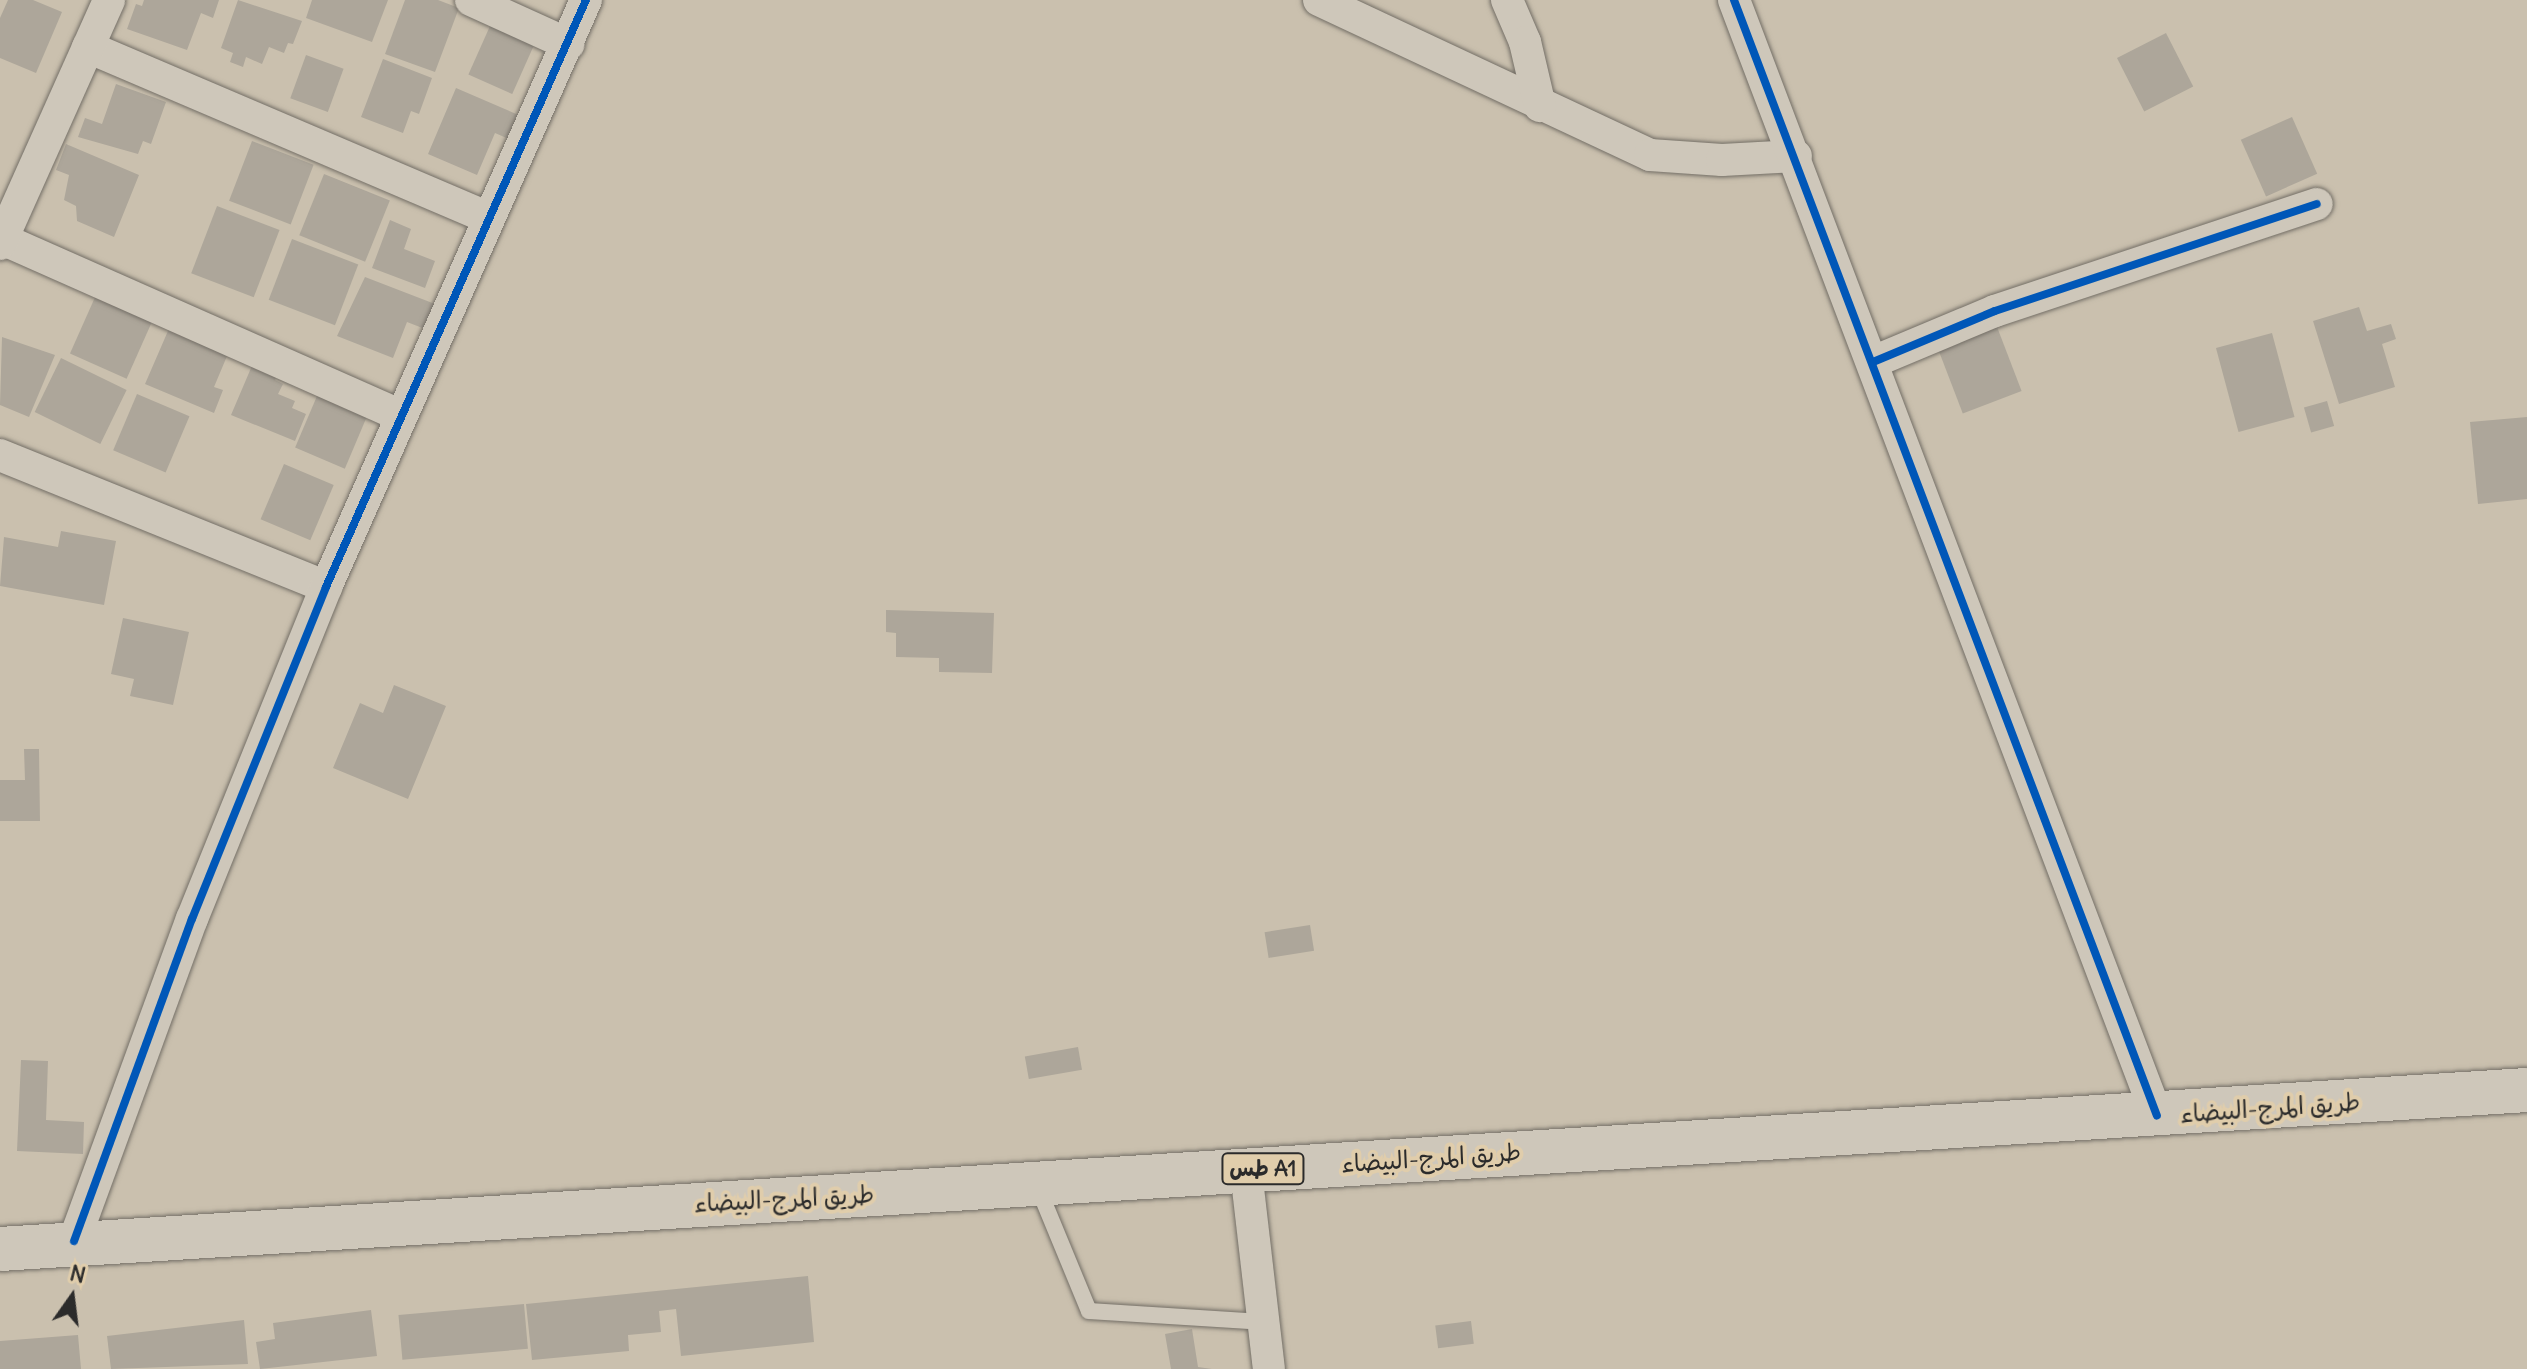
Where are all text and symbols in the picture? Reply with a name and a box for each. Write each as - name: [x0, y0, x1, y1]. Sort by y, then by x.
- street label: طريق المرج-البيضاء: [2179, 1087, 2361, 1129]
- street label: طريق المرج-البيضاء: [1340, 1137, 1522, 1179]
- road number: طس A1: [1221, 1151, 1305, 1187]
- street label: طريق المرج-البيضاء: [693, 1180, 875, 1218]
- north arrow: [32, 1257, 112, 1337]
- text: N: [67, 1258, 89, 1289]

